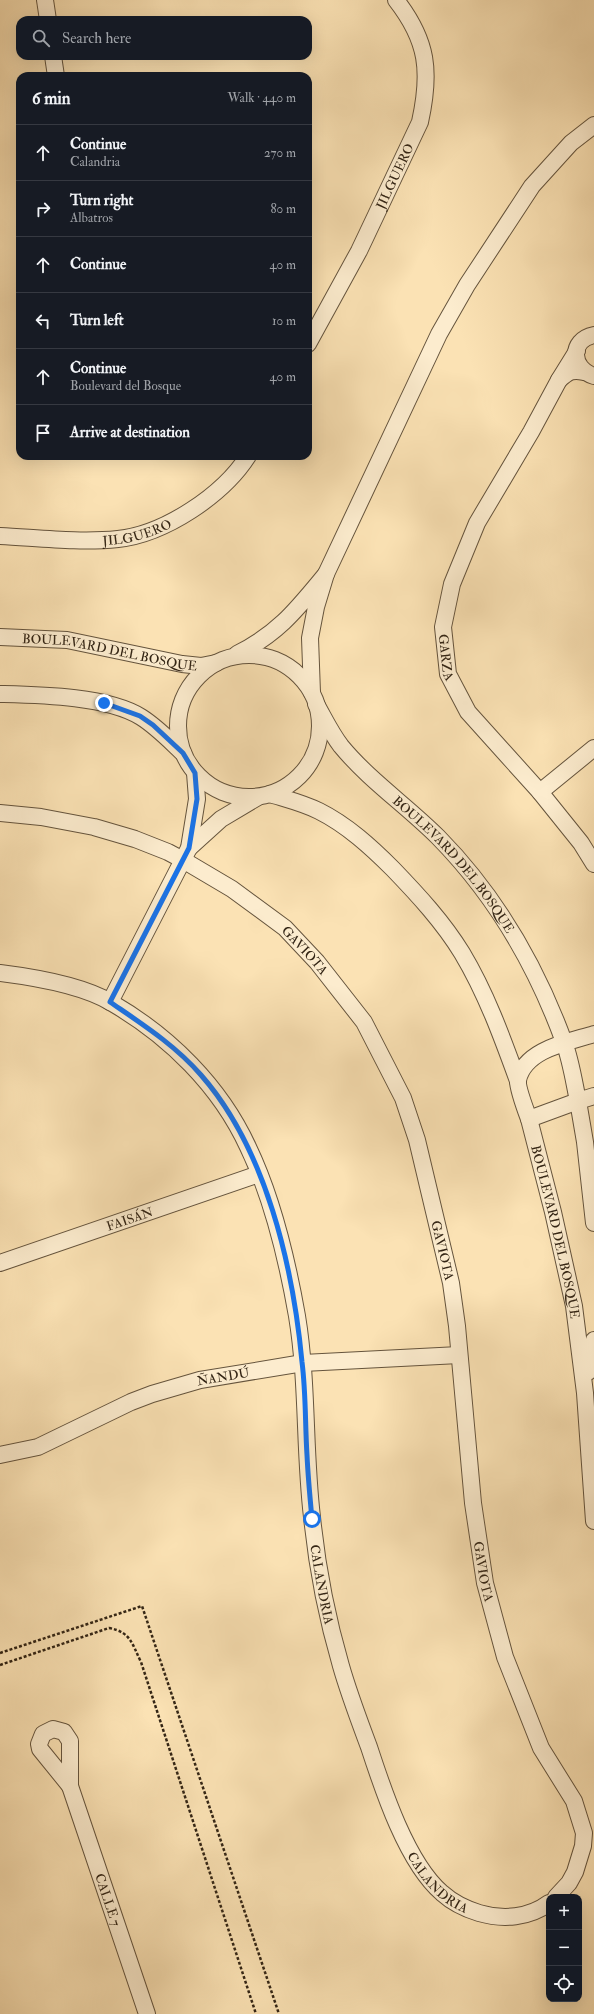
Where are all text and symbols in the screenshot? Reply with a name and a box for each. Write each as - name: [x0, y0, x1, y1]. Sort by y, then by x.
- search box: [16, 16, 312, 60]
- icon: search: [30, 27, 52, 49]
- text: Search here: [62, 29, 131, 48]
- text: 6 min: [32, 88, 71, 109]
- text: Walk · 440 m: [227, 90, 296, 106]
- text: Continue: [70, 135, 126, 154]
- street label: JILGUERO: [373, 141, 418, 213]
- icon: ahead: [32, 142, 54, 164]
- text: 270 m: [264, 145, 296, 161]
- text: Calandria: [70, 154, 120, 170]
- text: Turn right: [70, 191, 133, 210]
- icon: right: [32, 198, 54, 220]
- text: 80 m: [270, 201, 296, 217]
- text: Albatros: [70, 210, 113, 226]
- icon: ahead: [32, 254, 54, 276]
- text: Continue: [70, 255, 126, 274]
- text: 40 m: [270, 257, 296, 273]
- icon: left: [32, 310, 54, 332]
- text: Turn left: [70, 311, 124, 330]
- text: 10 m: [272, 313, 296, 329]
- text: Continue: [70, 359, 126, 378]
- icon: ahead: [32, 366, 54, 388]
- text: 40 m: [270, 369, 296, 385]
- text: Boulevard del Bosque: [70, 378, 181, 394]
- icon: arrive: [32, 422, 54, 444]
- text: Arrive at destination: [70, 423, 190, 442]
- street label: JILGUERO: [101, 516, 174, 549]
- street label: BOULEVARD DEL BOSQUE: [22, 631, 198, 675]
- street label: GARZA: [435, 633, 457, 684]
- route end: [95, 694, 113, 712]
- street label: BOULEVARD DEL BOSQUE: [389, 793, 517, 936]
- street label: GAVIOTA: [278, 923, 331, 979]
- street label: BOULEVARD DEL BOSQUE: [527, 1144, 583, 1319]
- street label: FAISÁN: [104, 1204, 156, 1235]
- street label: GAVIOTA: [427, 1219, 457, 1283]
- street label: ÑANDÚ: [196, 1364, 251, 1389]
- route start: [303, 1510, 321, 1528]
- street label: GAVIOTA: [470, 1540, 497, 1604]
- street label: CALANDRIA: [306, 1544, 337, 1627]
- street label: CALANDRIA: [404, 1849, 471, 1917]
- street label: CALLE 7: [91, 1872, 124, 1929]
- map controls: [546, 1894, 582, 2002]
- button: +: [546, 1894, 582, 1930]
- button: −: [546, 1930, 582, 1966]
- button: locate: [546, 1966, 582, 2002]

